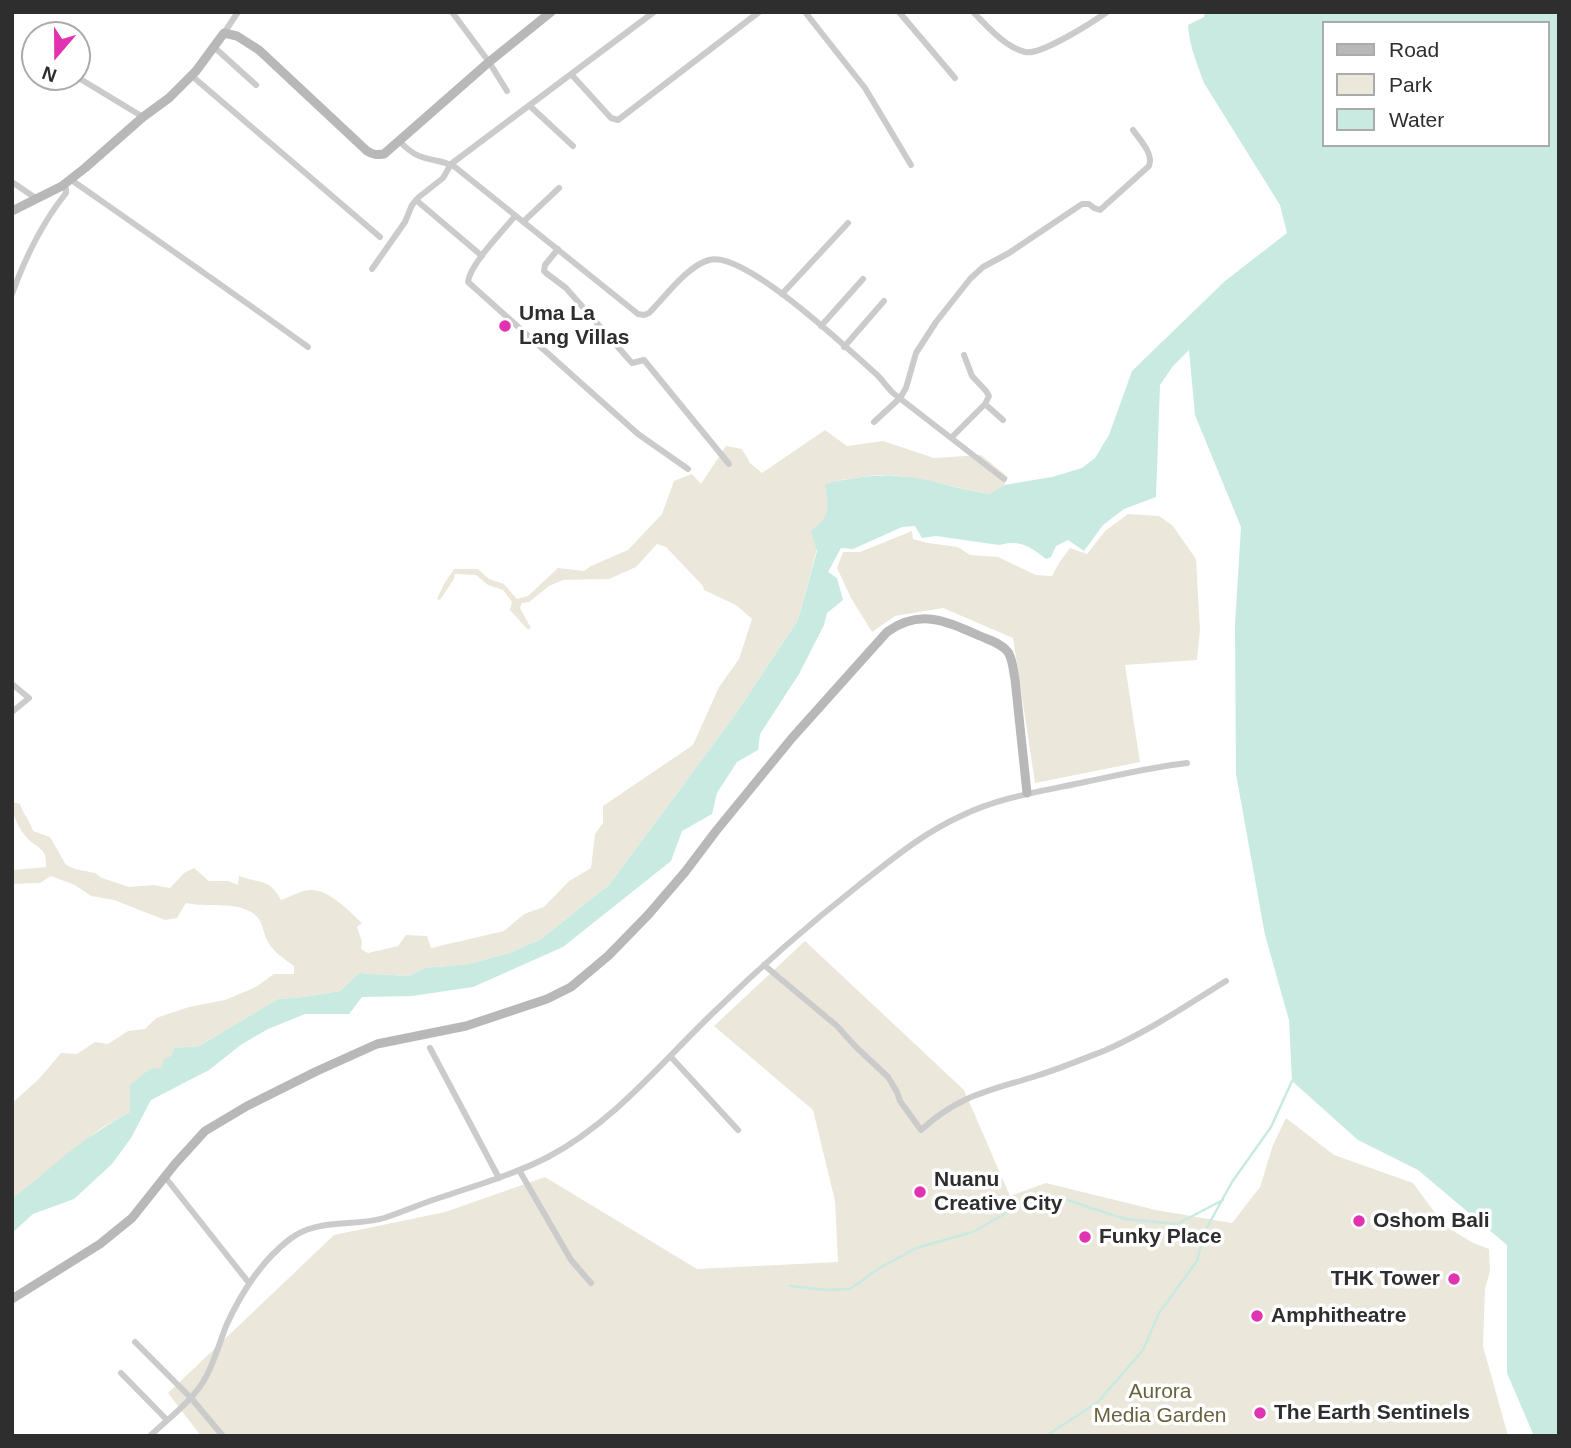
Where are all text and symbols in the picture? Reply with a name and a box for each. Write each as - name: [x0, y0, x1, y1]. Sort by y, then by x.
- north arrow: [21, 21, 91, 91]
- legend: [1322, 21, 1550, 147]
- text: Road: [1389, 38, 1439, 61]
- text: N: [39, 62, 59, 87]
- text: Park: [1389, 73, 1432, 96]
- text: Water: [1389, 108, 1444, 131]
- place label: Uma La Lang Villas: [519, 301, 629, 351]
- marker: Uma La Lang Villas: [497, 318, 513, 334]
- place label: Nuanu Creative City: [934, 1167, 1062, 1217]
- marker: Nuanu Creative City: [912, 1184, 928, 1200]
- place label: Oshom Bali: [1373, 1208, 1490, 1234]
- marker: Oshom Bali: [1351, 1213, 1367, 1229]
- place label: Funky Place: [1099, 1224, 1222, 1250]
- marker: Funky Place: [1077, 1229, 1093, 1245]
- place label: THK Tower: [1331, 1266, 1440, 1292]
- marker: THK Tower: [1446, 1271, 1462, 1287]
- place label: Amphitheatre: [1271, 1303, 1406, 1329]
- marker: Amphitheatre: [1249, 1308, 1265, 1324]
- park label: Aurora Media Garden: [1093, 1379, 1227, 1429]
- place label: The Earth Sentinels: [1274, 1400, 1470, 1426]
- marker: The Earth Sentinels: [1252, 1405, 1268, 1421]

